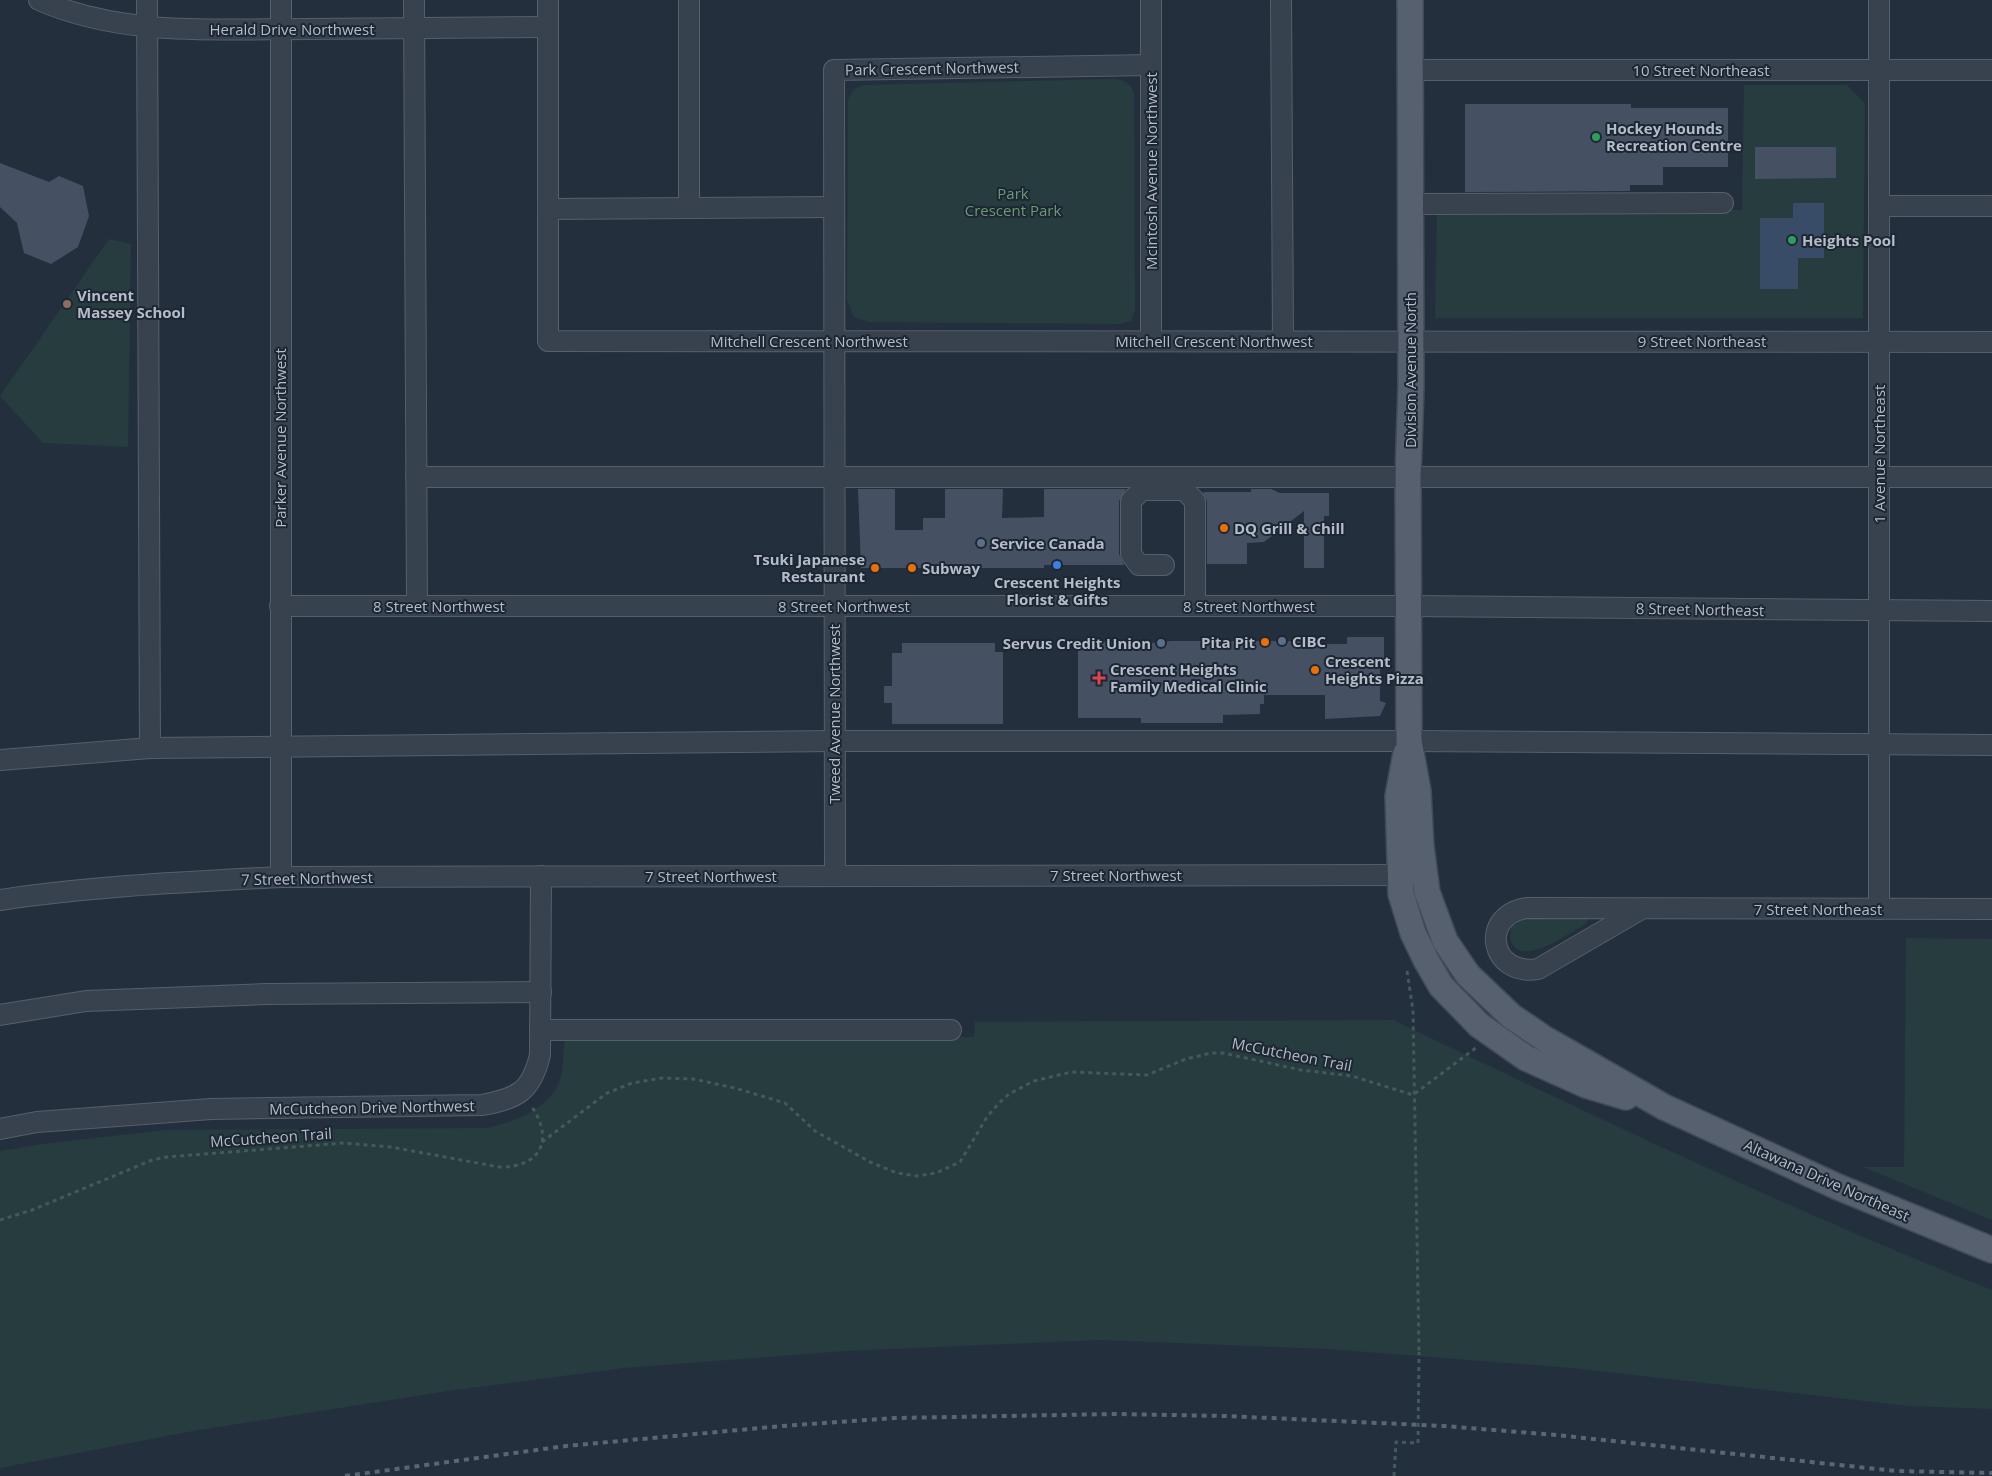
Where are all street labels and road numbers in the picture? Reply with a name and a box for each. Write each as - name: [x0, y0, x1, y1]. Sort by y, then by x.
- street label: Herald Drive Northwest: [210, 19, 374, 39]
- street label: Park Crescent Northwest: [845, 56, 1019, 80]
- street label: 10 Street Northeast: [1632, 60, 1770, 80]
- street label: Mcintosh Avenue Northwest: [1141, 72, 1161, 270]
- street label: Division Avenue North: [1400, 292, 1420, 448]
- street label: Mitchell Crescent Northwest: [710, 331, 908, 351]
- street label: Mitchell Crescent Northwest: [1115, 331, 1313, 351]
- street label: 9 Street Northeast: [1638, 331, 1766, 351]
- street label: Parker Avenue Northwest: [270, 348, 290, 528]
- street label: 1 Avenue Northeast: [1869, 385, 1889, 523]
- street label: 8 Street Northwest: [373, 596, 505, 616]
- street label: 8 Street Northwest: [778, 596, 910, 616]
- street label: 8 Street Northwest: [1183, 596, 1315, 616]
- street label: 8 Street Northeast: [1636, 598, 1764, 620]
- street label: Tweed Avenue Northwest: [824, 624, 844, 804]
- street label: 7 Street Northwest: [1050, 865, 1182, 885]
- street label: 7 Street Northwest: [645, 866, 777, 886]
- street label: 7 Street Northwest: [241, 867, 373, 889]
- street label: 7 Street Northeast: [1754, 899, 1882, 919]
- street label: McCutcheon Trail: [1230, 1033, 1354, 1075]
- street label: McCutcheon Drive Northwest: [269, 1095, 475, 1119]
- street label: McCutcheon Trail: [209, 1123, 333, 1151]
- street label: Altawana Drive Northeast: [1741, 1134, 1913, 1226]

